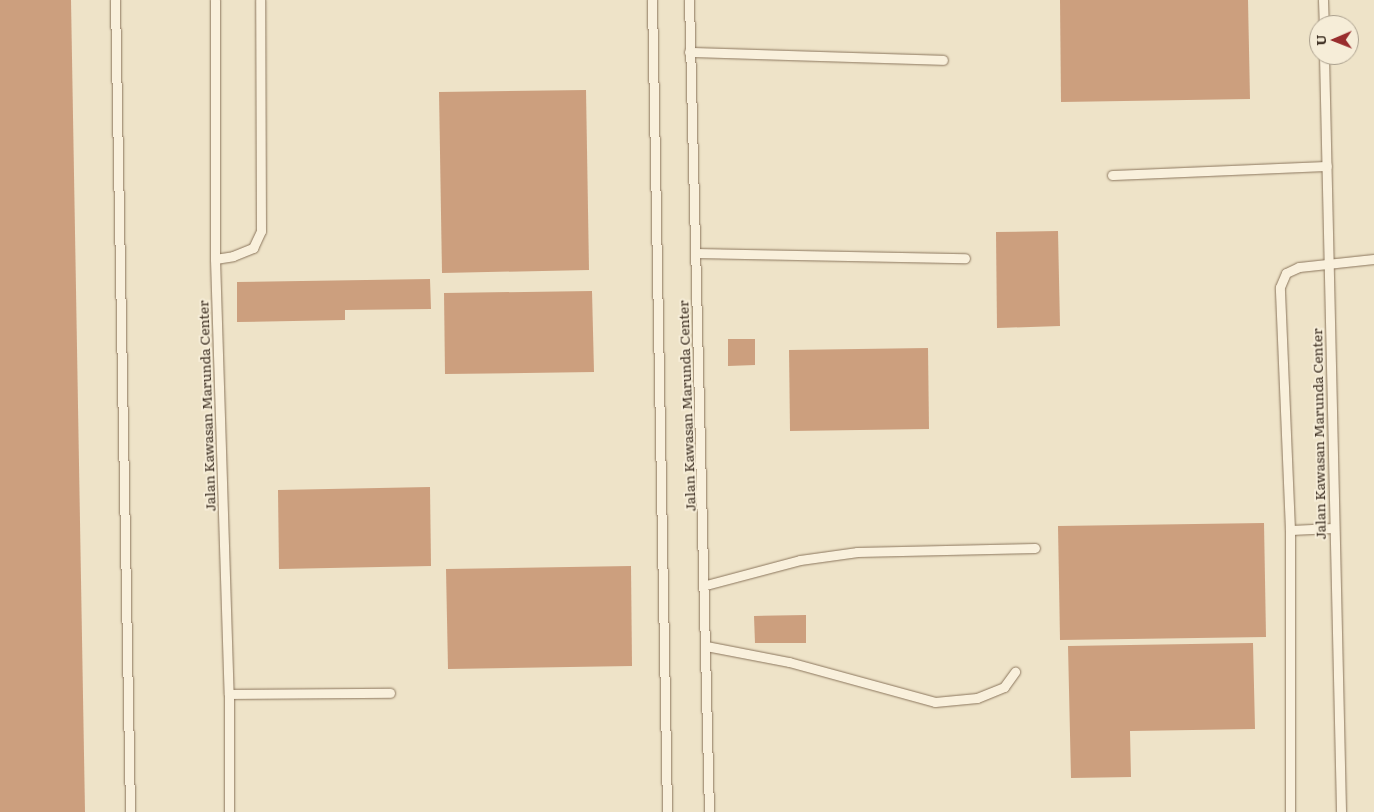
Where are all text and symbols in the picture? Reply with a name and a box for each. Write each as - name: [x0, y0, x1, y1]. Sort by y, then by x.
- north arrow: [1309, 15, 1359, 65]
- text: U: [1310, 35, 1330, 46]
- street label: Jalan Kawasan Marunda Center: [194, 300, 218, 512]
- street label: Jalan Kawasan Marunda Center: [674, 300, 698, 512]
- street label: Jalan Kawasan Marunda Center: [1308, 328, 1328, 540]

